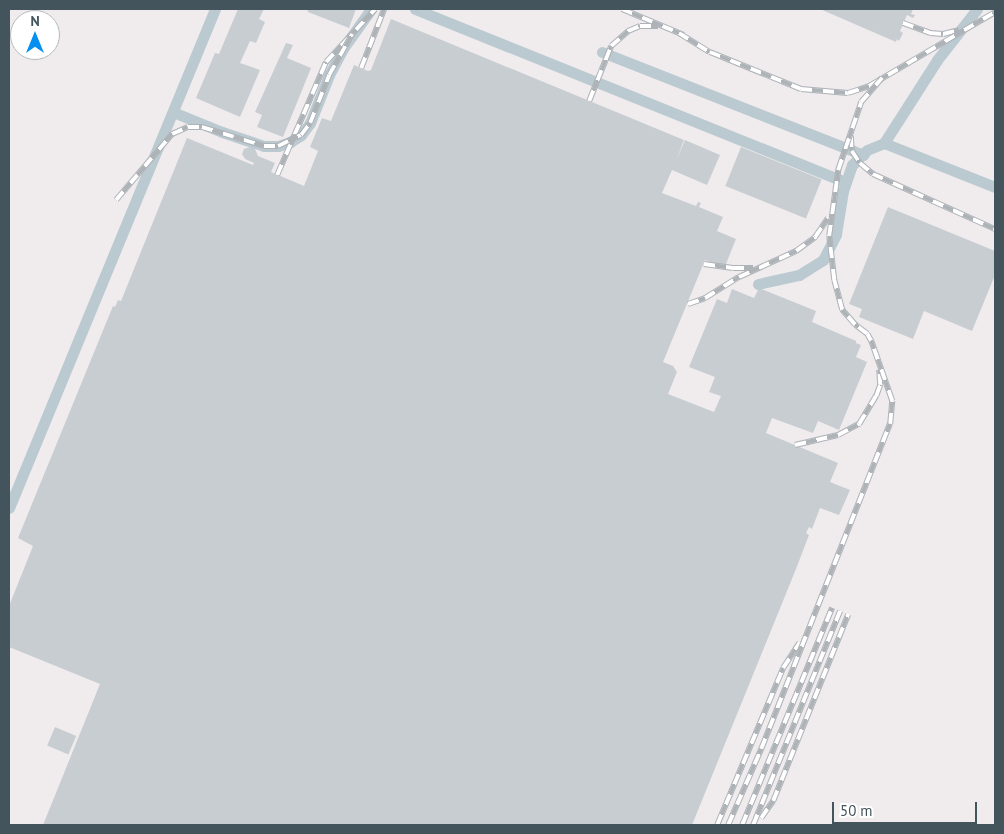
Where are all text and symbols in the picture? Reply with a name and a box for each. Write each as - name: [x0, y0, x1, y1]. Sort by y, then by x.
- north arrow: [10, 10, 60, 60]
- text: N: [30, 12, 40, 30]
- scale bar: [834, 792, 979, 824]
- text: 50 m: [840, 801, 873, 820]

